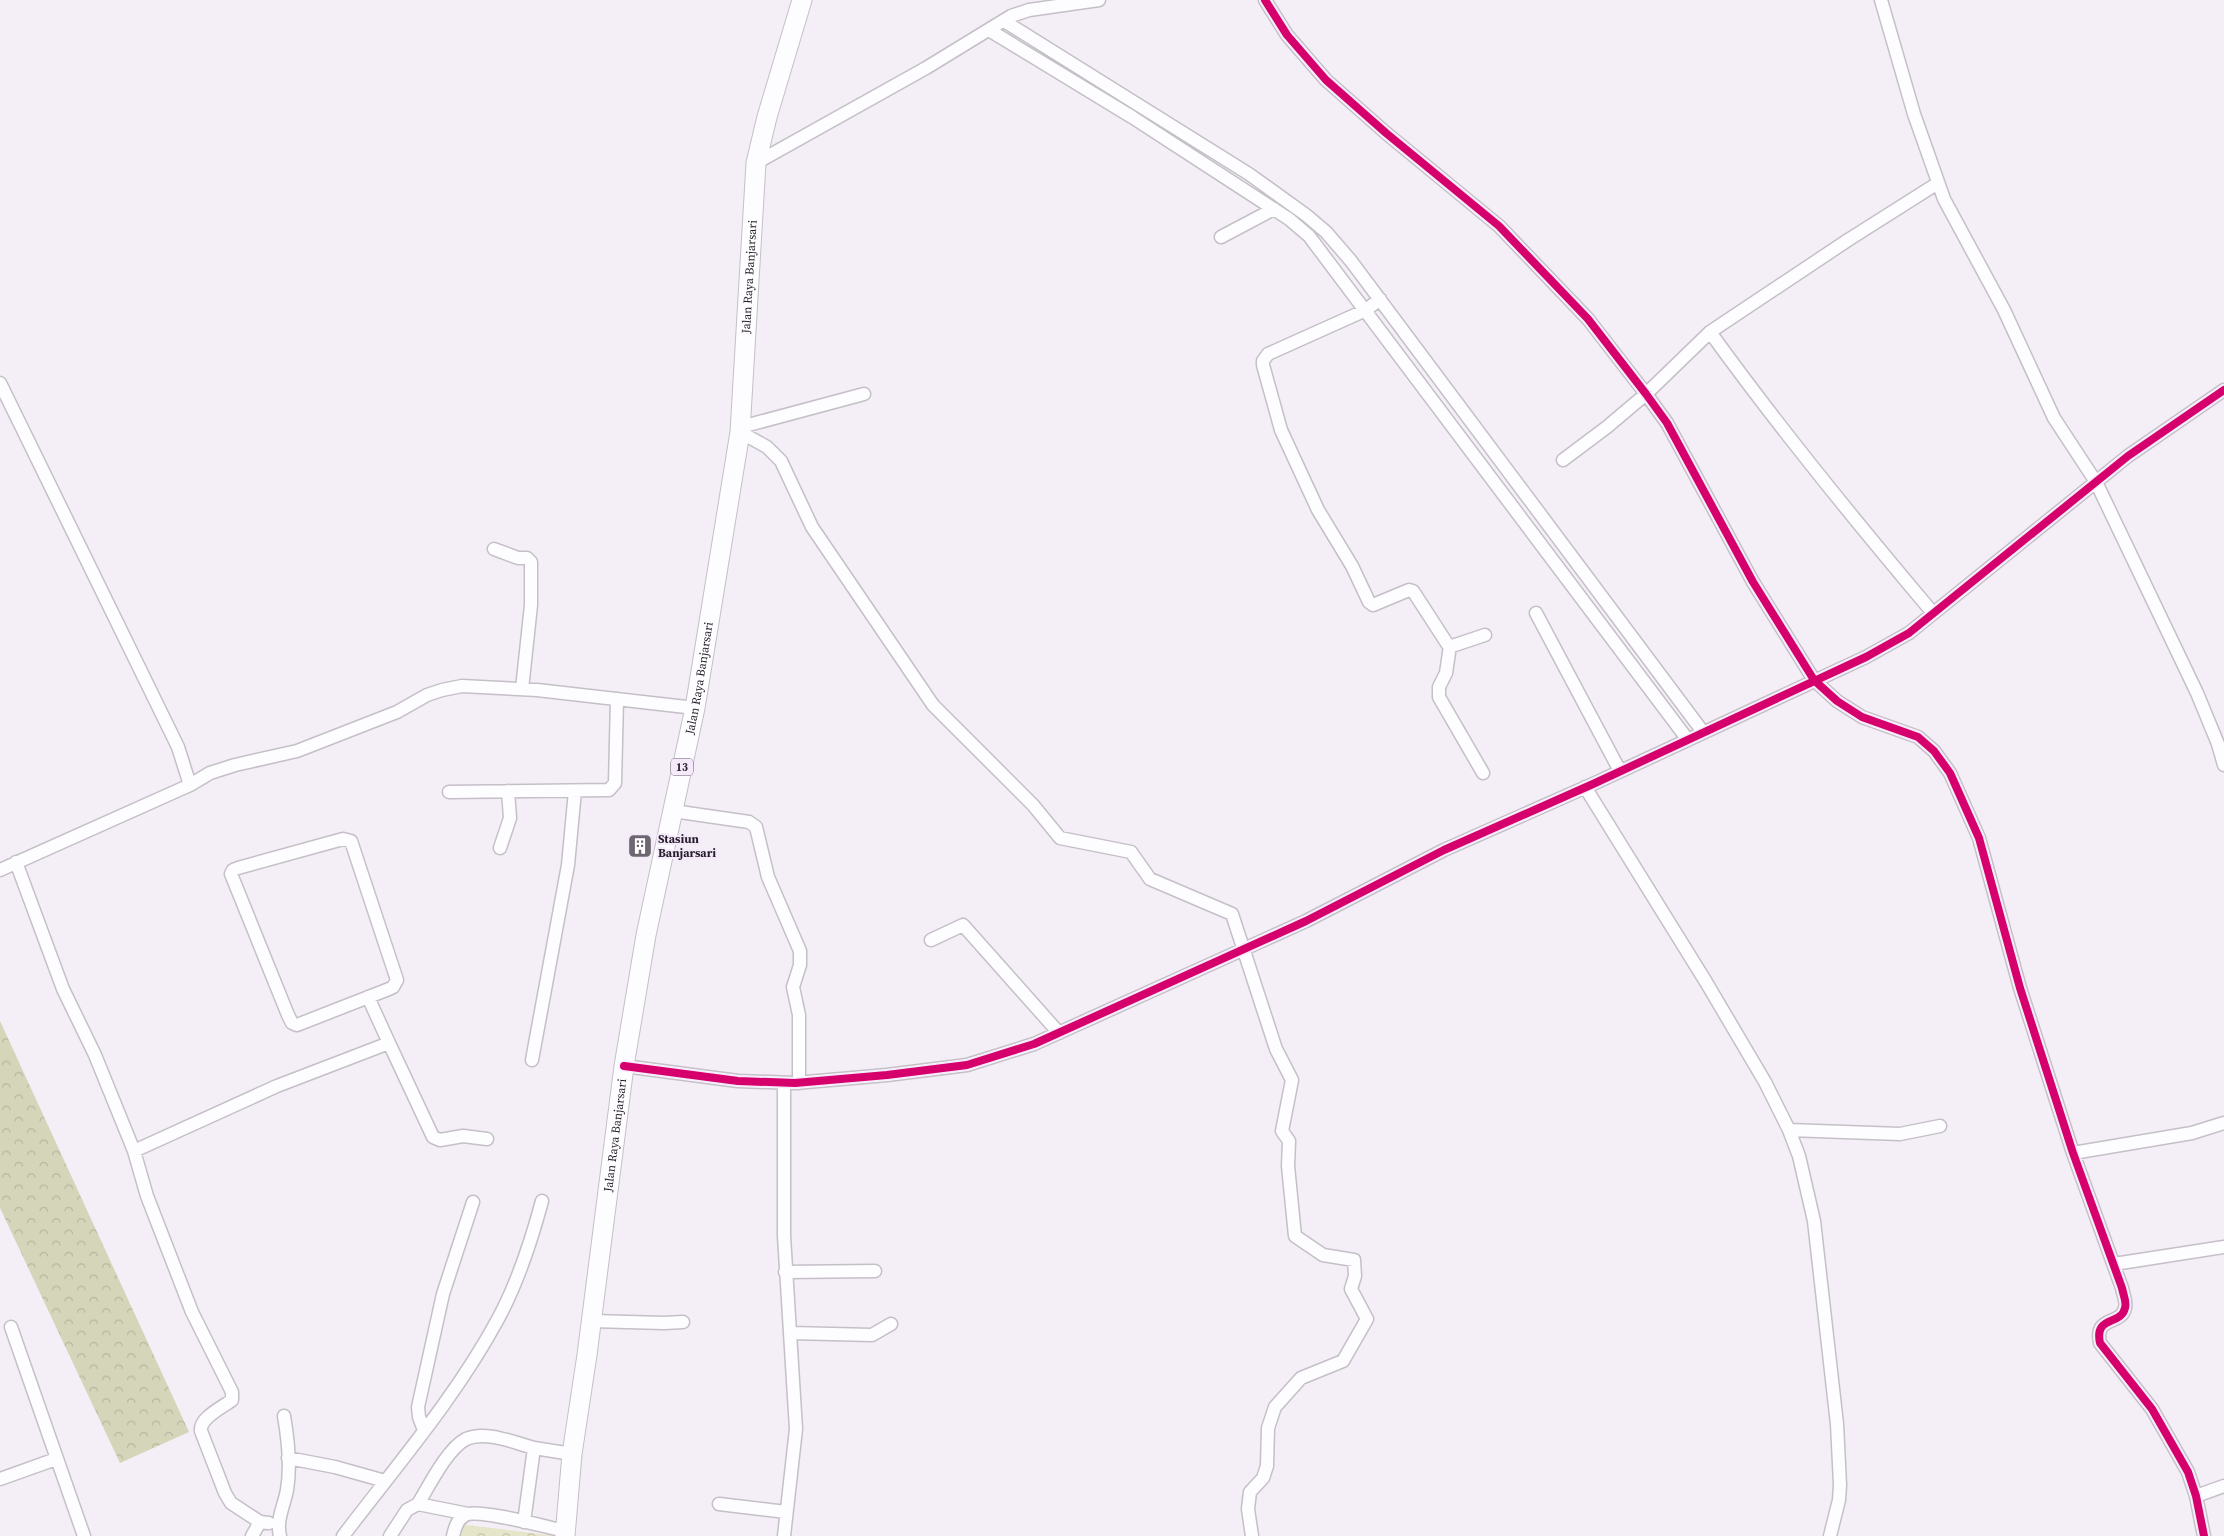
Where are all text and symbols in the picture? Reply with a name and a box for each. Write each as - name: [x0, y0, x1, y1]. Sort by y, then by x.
- street label: Jalan Raya Banjarsari: [738, 219, 761, 335]
- street label: Jalan Raya Banjarsari: [681, 620, 717, 737]
- road number: 13: [671, 759, 693, 776]
- place label: Stasiun Banjarsari: [658, 831, 716, 861]
- building icon: Stasiun Banjarsari: [627, 833, 653, 859]
- street label: Jalan Raya Banjarsari: [600, 1077, 630, 1194]

